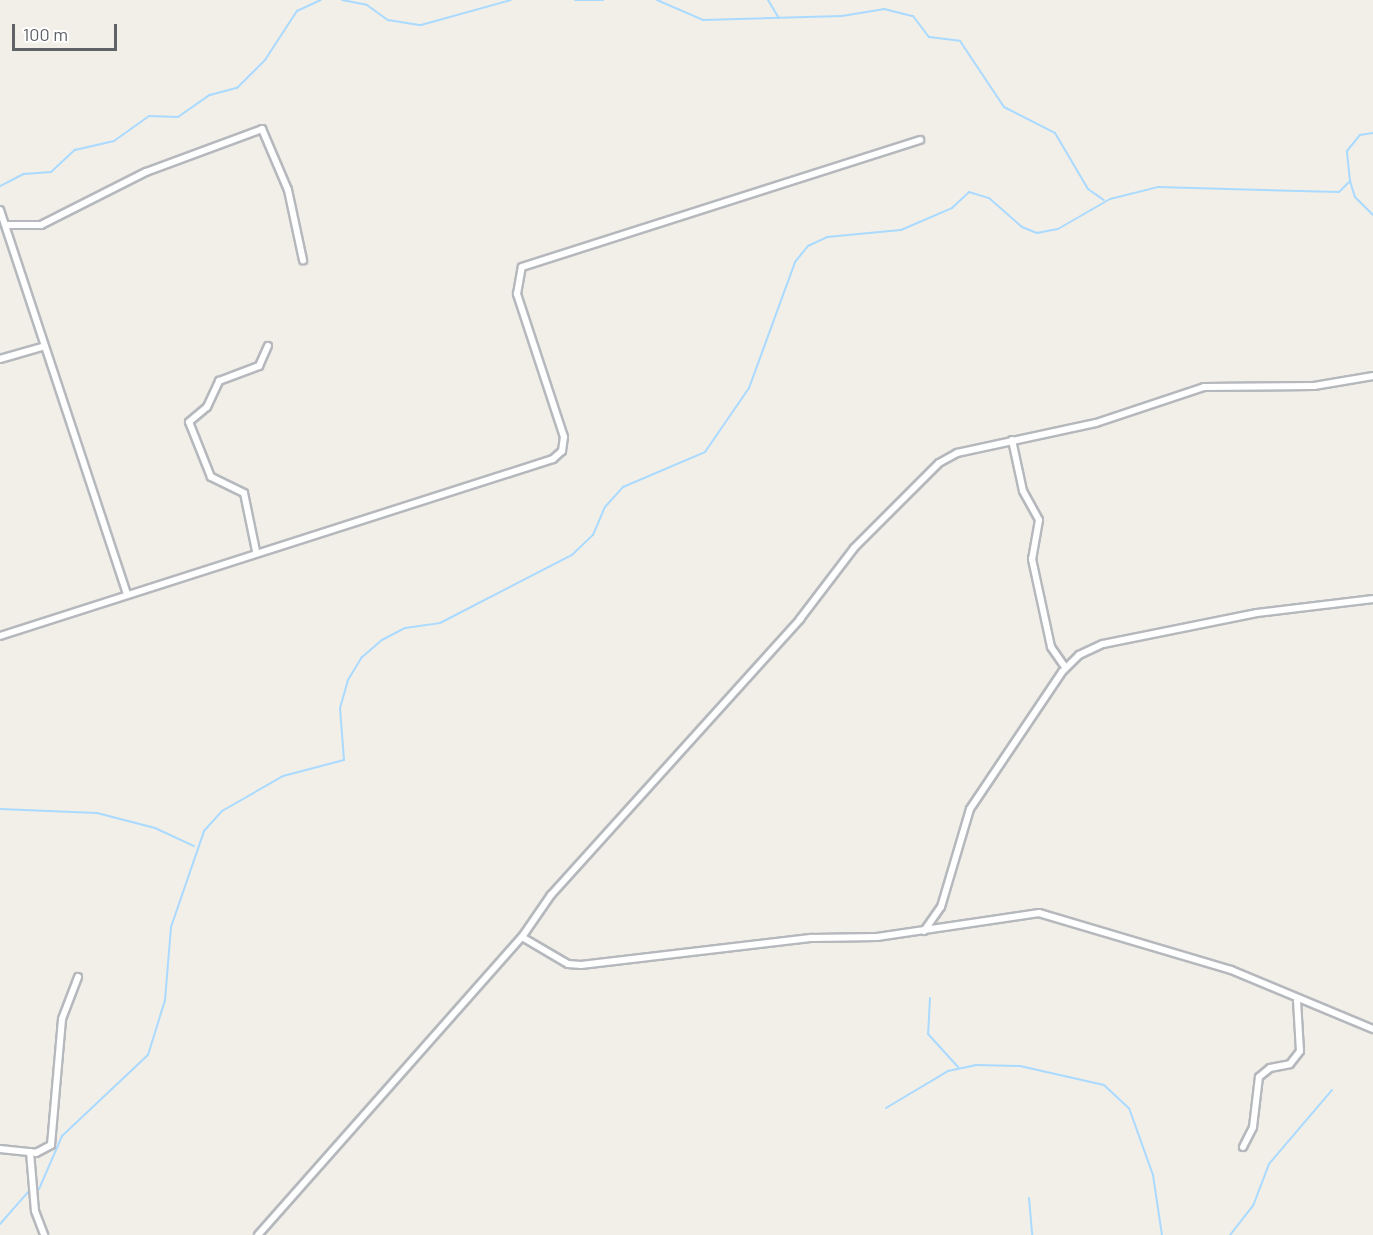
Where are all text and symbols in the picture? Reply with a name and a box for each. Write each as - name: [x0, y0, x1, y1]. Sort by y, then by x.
- scale bar: [15, 12, 120, 50]
- text: 100 m: [23, 23, 68, 45]

